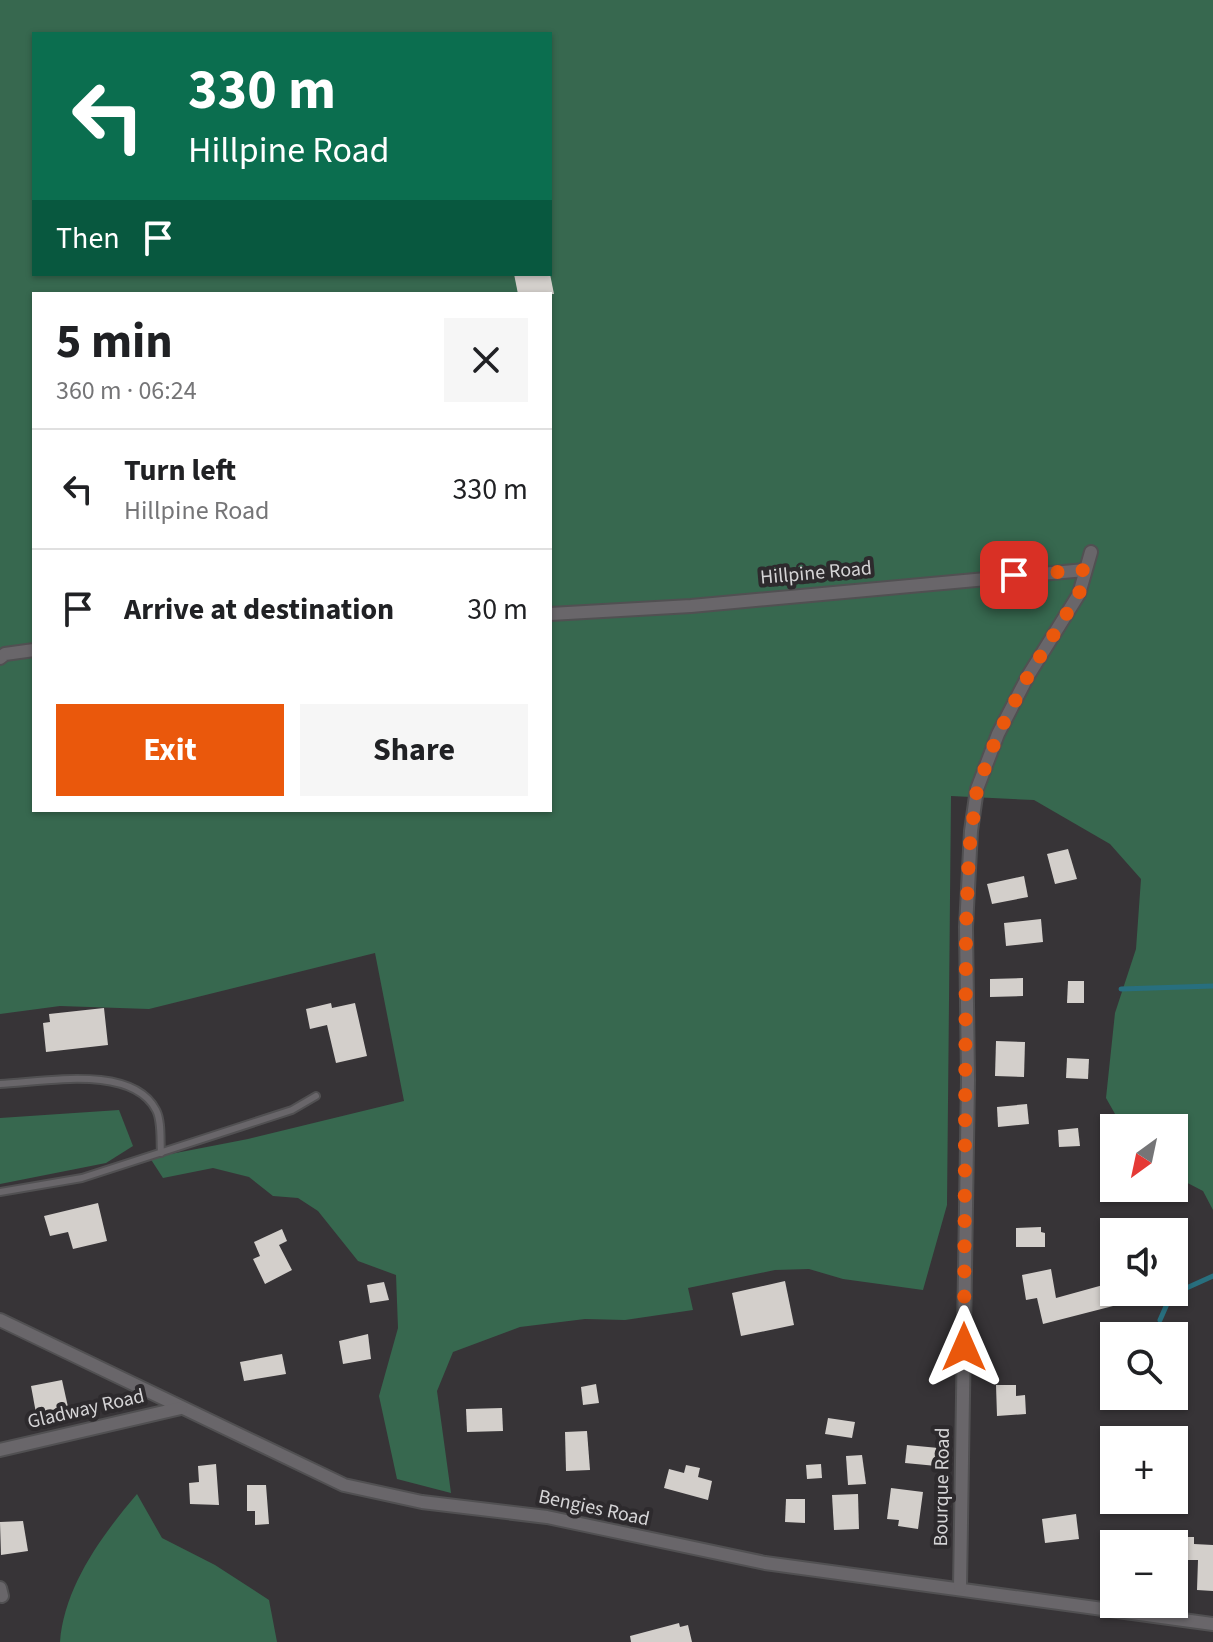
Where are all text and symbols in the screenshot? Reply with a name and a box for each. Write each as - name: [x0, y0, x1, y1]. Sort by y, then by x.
- text: 330 m: [188, 51, 336, 130]
- icon: left: [56, 64, 160, 168]
- text: Hillpine Road: [188, 125, 390, 176]
- icon: arrive: [136, 216, 180, 260]
- text: Then: [56, 217, 120, 260]
- text: 5 min: [56, 308, 173, 376]
- button: close: [444, 318, 528, 402]
- text: 360 m · 06:24: [56, 372, 197, 409]
- text: Turn left: [124, 449, 236, 492]
- icon: left: [56, 467, 100, 511]
- text: 330 m: [452, 468, 528, 511]
- text: Hillpine Road: [124, 492, 270, 529]
- pin: [980, 541, 1048, 609]
- icon: arrive: [992, 553, 1036, 597]
- street label: Hillpine Road: [759, 554, 873, 592]
- icon: arrive: [56, 587, 100, 631]
- text: Arrive at destination: [124, 588, 394, 631]
- text: 30 m: [467, 588, 528, 631]
- button: Exit: [56, 704, 284, 796]
- button: Share: [300, 704, 528, 796]
- north arrow: [1100, 1114, 1188, 1202]
- map controls: [1100, 1114, 1188, 1618]
- button: sound: [1100, 1218, 1188, 1306]
- position arrow: [922, 1305, 1006, 1389]
- button: search: [1100, 1322, 1188, 1410]
- street label: Gladway Road: [25, 1382, 147, 1436]
- button: +: [1100, 1426, 1188, 1514]
- street label: Bourque Road: [927, 1427, 957, 1547]
- street label: Bengies Road: [536, 1483, 652, 1533]
- button: −: [1100, 1530, 1188, 1618]

